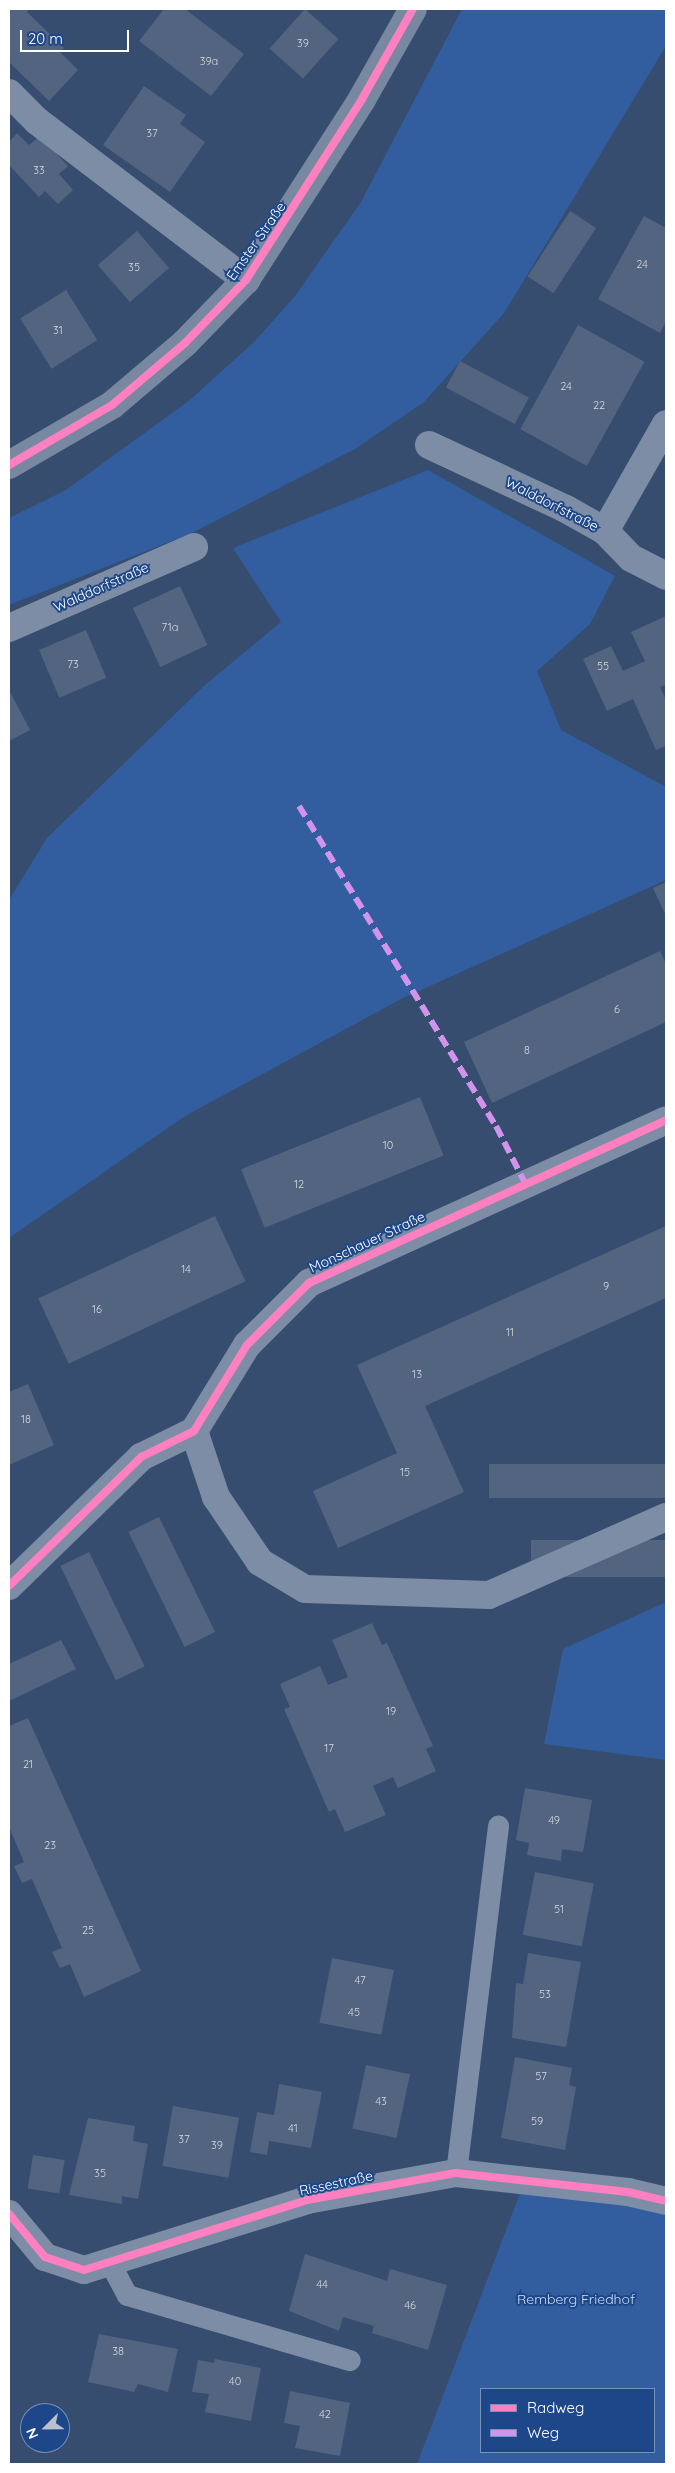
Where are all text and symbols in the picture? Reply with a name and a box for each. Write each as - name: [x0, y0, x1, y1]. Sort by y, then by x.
- scale bar: [22, 20, 131, 52]
- text: 20 m: [28, 29, 63, 48]
- house number: 39: [297, 36, 309, 50]
- house number: 39a: [200, 54, 218, 68]
- house number: 37: [146, 126, 158, 140]
- house number: 33: [33, 163, 45, 177]
- street label: Emster Straße: [223, 199, 289, 283]
- house number: 24: [636, 257, 648, 271]
- house number: 35: [128, 260, 140, 274]
- house number: 31: [53, 323, 63, 337]
- house number: 24: [560, 379, 572, 393]
- house number: 22: [593, 398, 605, 412]
- street label: Walddorfstraße: [503, 473, 601, 535]
- street label: Walddorfstraße: [51, 559, 151, 615]
- house number: 71a: [162, 620, 178, 634]
- house number: 73: [67, 657, 79, 671]
- house number: 55: [597, 659, 609, 673]
- house number: 6: [614, 1002, 620, 1016]
- house number: 8: [524, 1043, 530, 1057]
- house number: 10: [383, 1138, 393, 1152]
- house number: 12: [294, 1177, 304, 1191]
- street label: Monschauer Straße: [306, 1208, 428, 1276]
- house number: 14: [181, 1262, 191, 1276]
- house number: 9: [603, 1279, 609, 1293]
- house number: 16: [92, 1302, 102, 1316]
- house number: 11: [506, 1325, 514, 1339]
- house number: 13: [412, 1367, 422, 1381]
- house number: 18: [21, 1412, 31, 1426]
- house number: 15: [400, 1465, 410, 1479]
- house number: 19: [386, 1704, 396, 1718]
- house number: 17: [324, 1741, 334, 1755]
- house number: 21: [23, 1757, 33, 1771]
- house number: 49: [548, 1813, 560, 1827]
- house number: 23: [44, 1838, 56, 1852]
- house number: 51: [554, 1902, 564, 1916]
- house number: 25: [82, 1923, 94, 1937]
- house number: 47: [354, 1973, 366, 1987]
- house number: 53: [539, 1987, 551, 2001]
- house number: 45: [348, 2005, 360, 2019]
- house number: 57: [535, 2069, 547, 2083]
- house number: 43: [375, 2094, 387, 2108]
- house number: 59: [531, 2114, 543, 2128]
- house number: 41: [288, 2121, 298, 2135]
- house number: 37: [178, 2132, 190, 2146]
- house number: 39: [211, 2138, 223, 2152]
- house number: 35: [94, 2166, 106, 2180]
- street label: Rissestraße: [298, 2167, 374, 2199]
- house number: 44: [316, 2277, 328, 2291]
- park label: Remberg Friedhof: [517, 2291, 635, 2307]
- house number: 46: [404, 2298, 416, 2312]
- house number: 38: [112, 2344, 124, 2358]
- house number: 40: [229, 2374, 241, 2388]
- legend: [480, 2388, 655, 2453]
- text: Radweg: [527, 2398, 584, 2417]
- north arrow: [20, 2403, 70, 2453]
- house number: 42: [319, 2407, 331, 2421]
- text: Weg: [527, 2423, 559, 2442]
- text: N: [22, 2425, 42, 2442]

